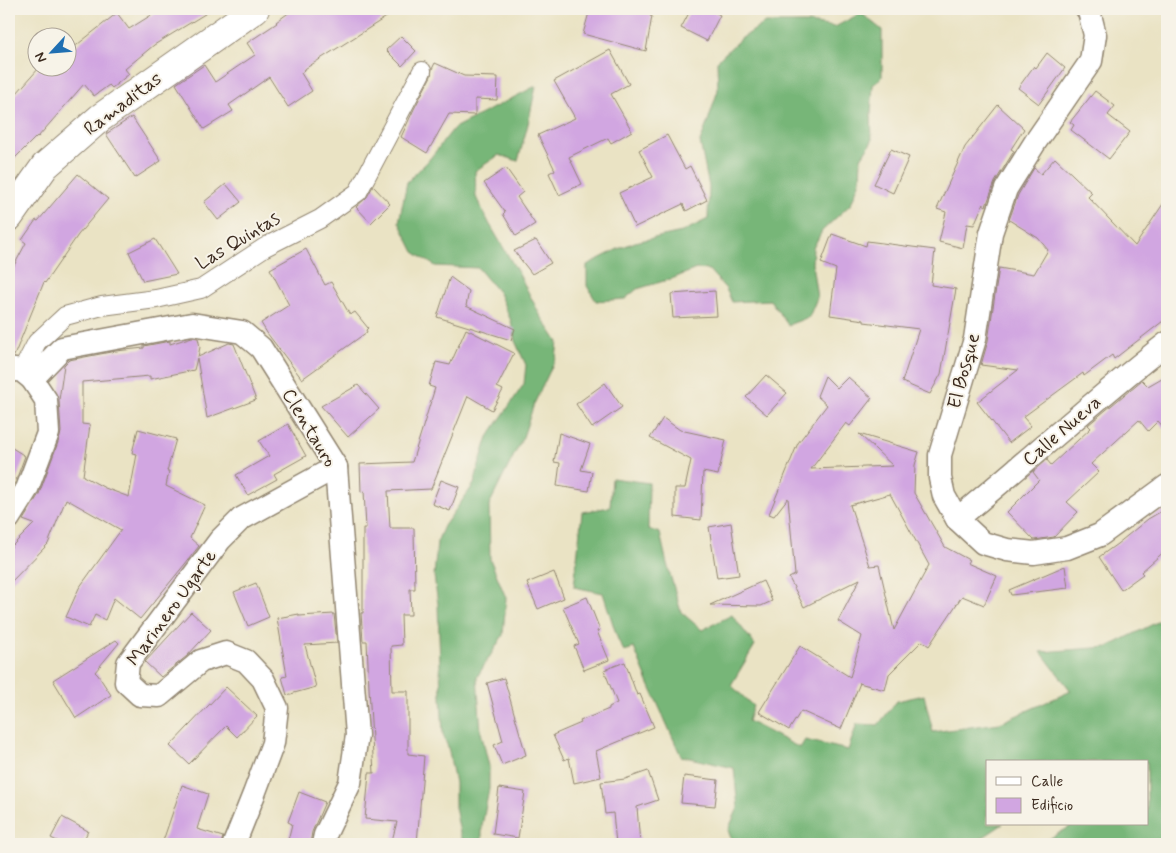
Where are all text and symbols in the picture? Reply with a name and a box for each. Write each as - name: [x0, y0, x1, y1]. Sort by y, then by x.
- north arrow: [28, 28, 78, 78]
- text: N: [31, 49, 51, 65]
- street label: Ramaditas: [79, 66, 167, 142]
- street label: Las Quintas: [191, 206, 285, 276]
- street label: El Bosque: [942, 330, 986, 412]
- street label: Clentauro: [276, 384, 342, 472]
- street label: Calle Nueva: [1017, 390, 1107, 472]
- street label: Marinero Ugarte: [121, 545, 224, 672]
- legend: [986, 760, 1148, 826]
- text: Calle: [1031, 772, 1063, 792]
- text: Edificio: [1031, 796, 1073, 816]

